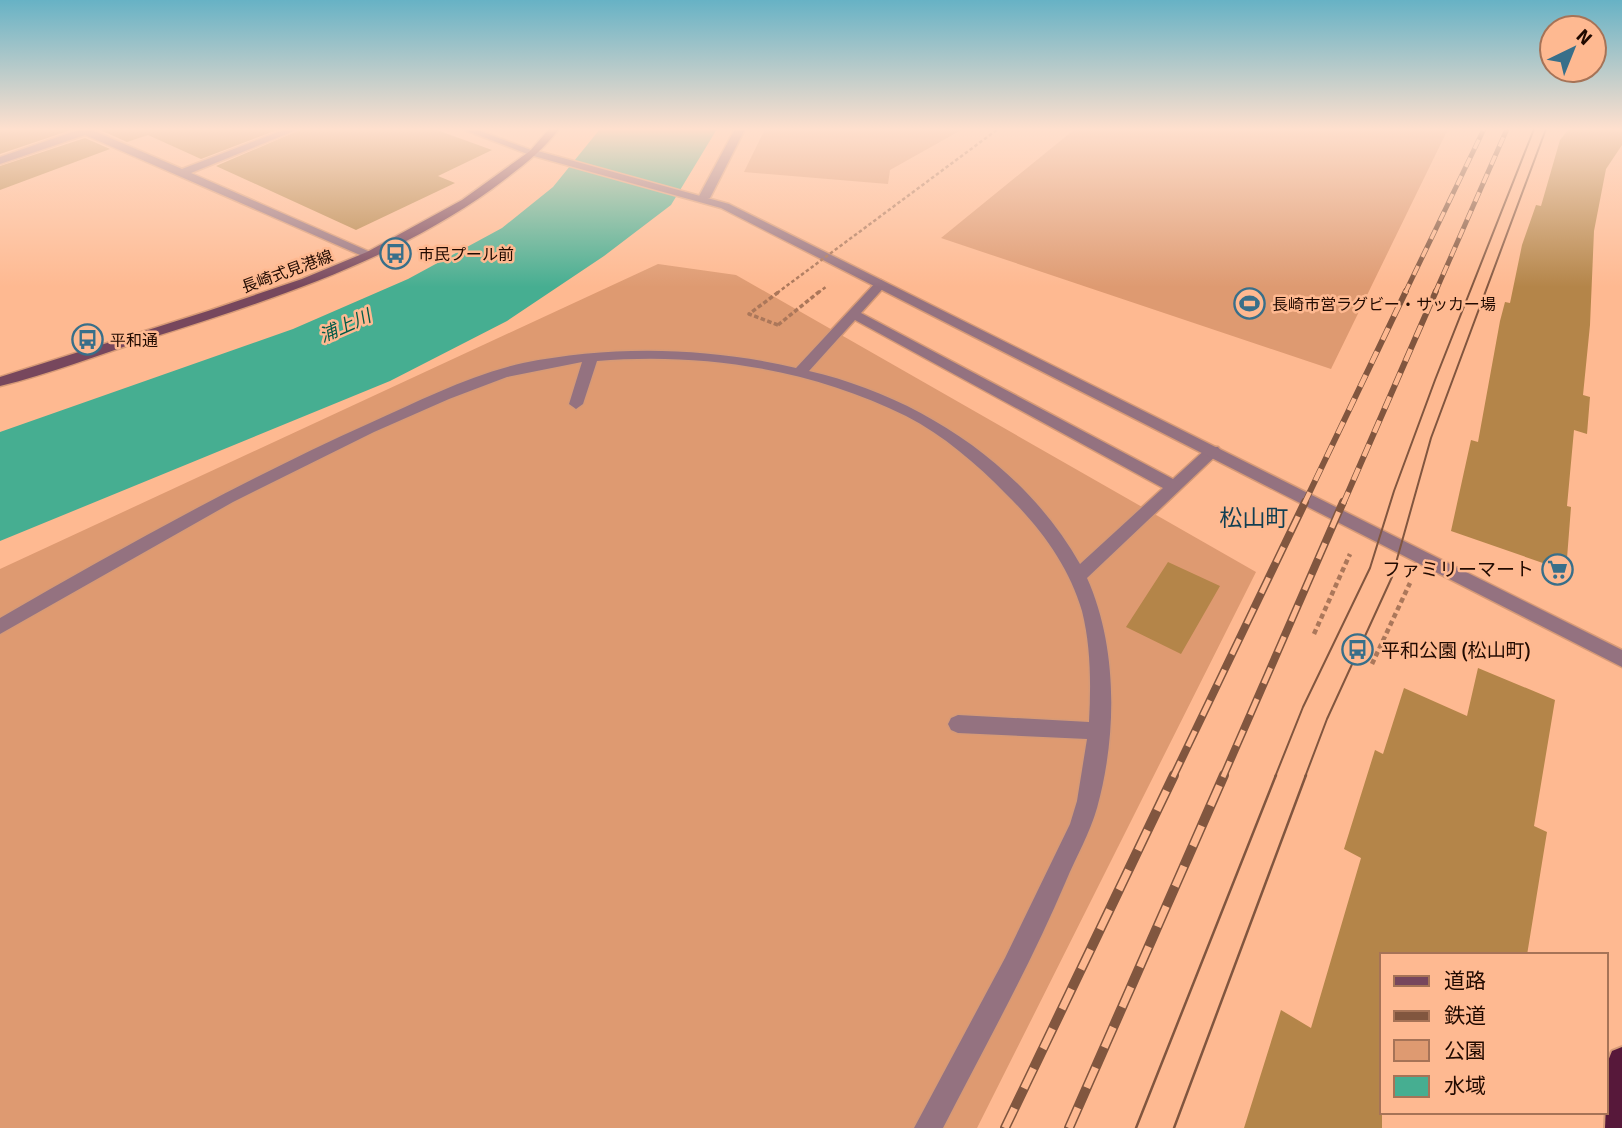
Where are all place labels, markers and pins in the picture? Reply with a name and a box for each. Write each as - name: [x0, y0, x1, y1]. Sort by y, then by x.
- bus stop icon: 市民プール前: [378, 237, 412, 271]
- place label: 市民プール前: [418, 245, 514, 265]
- sports icon: 長崎市営ラグビー・サッカー場: [1232, 287, 1266, 321]
- place label: 長崎市営ラグビー・サッカー場: [1272, 295, 1496, 315]
- bus stop icon: 平和通: [70, 323, 104, 357]
- place label: 平和通: [110, 331, 158, 351]
- supermarket icon: ファミリーマート: [1540, 552, 1574, 586]
- place label: ファミリーマート: [1382, 558, 1534, 582]
- bus stop icon: 平和公園 (松山町): [1341, 633, 1375, 667]
- place label: 平和公園 (松山町): [1381, 639, 1531, 663]

